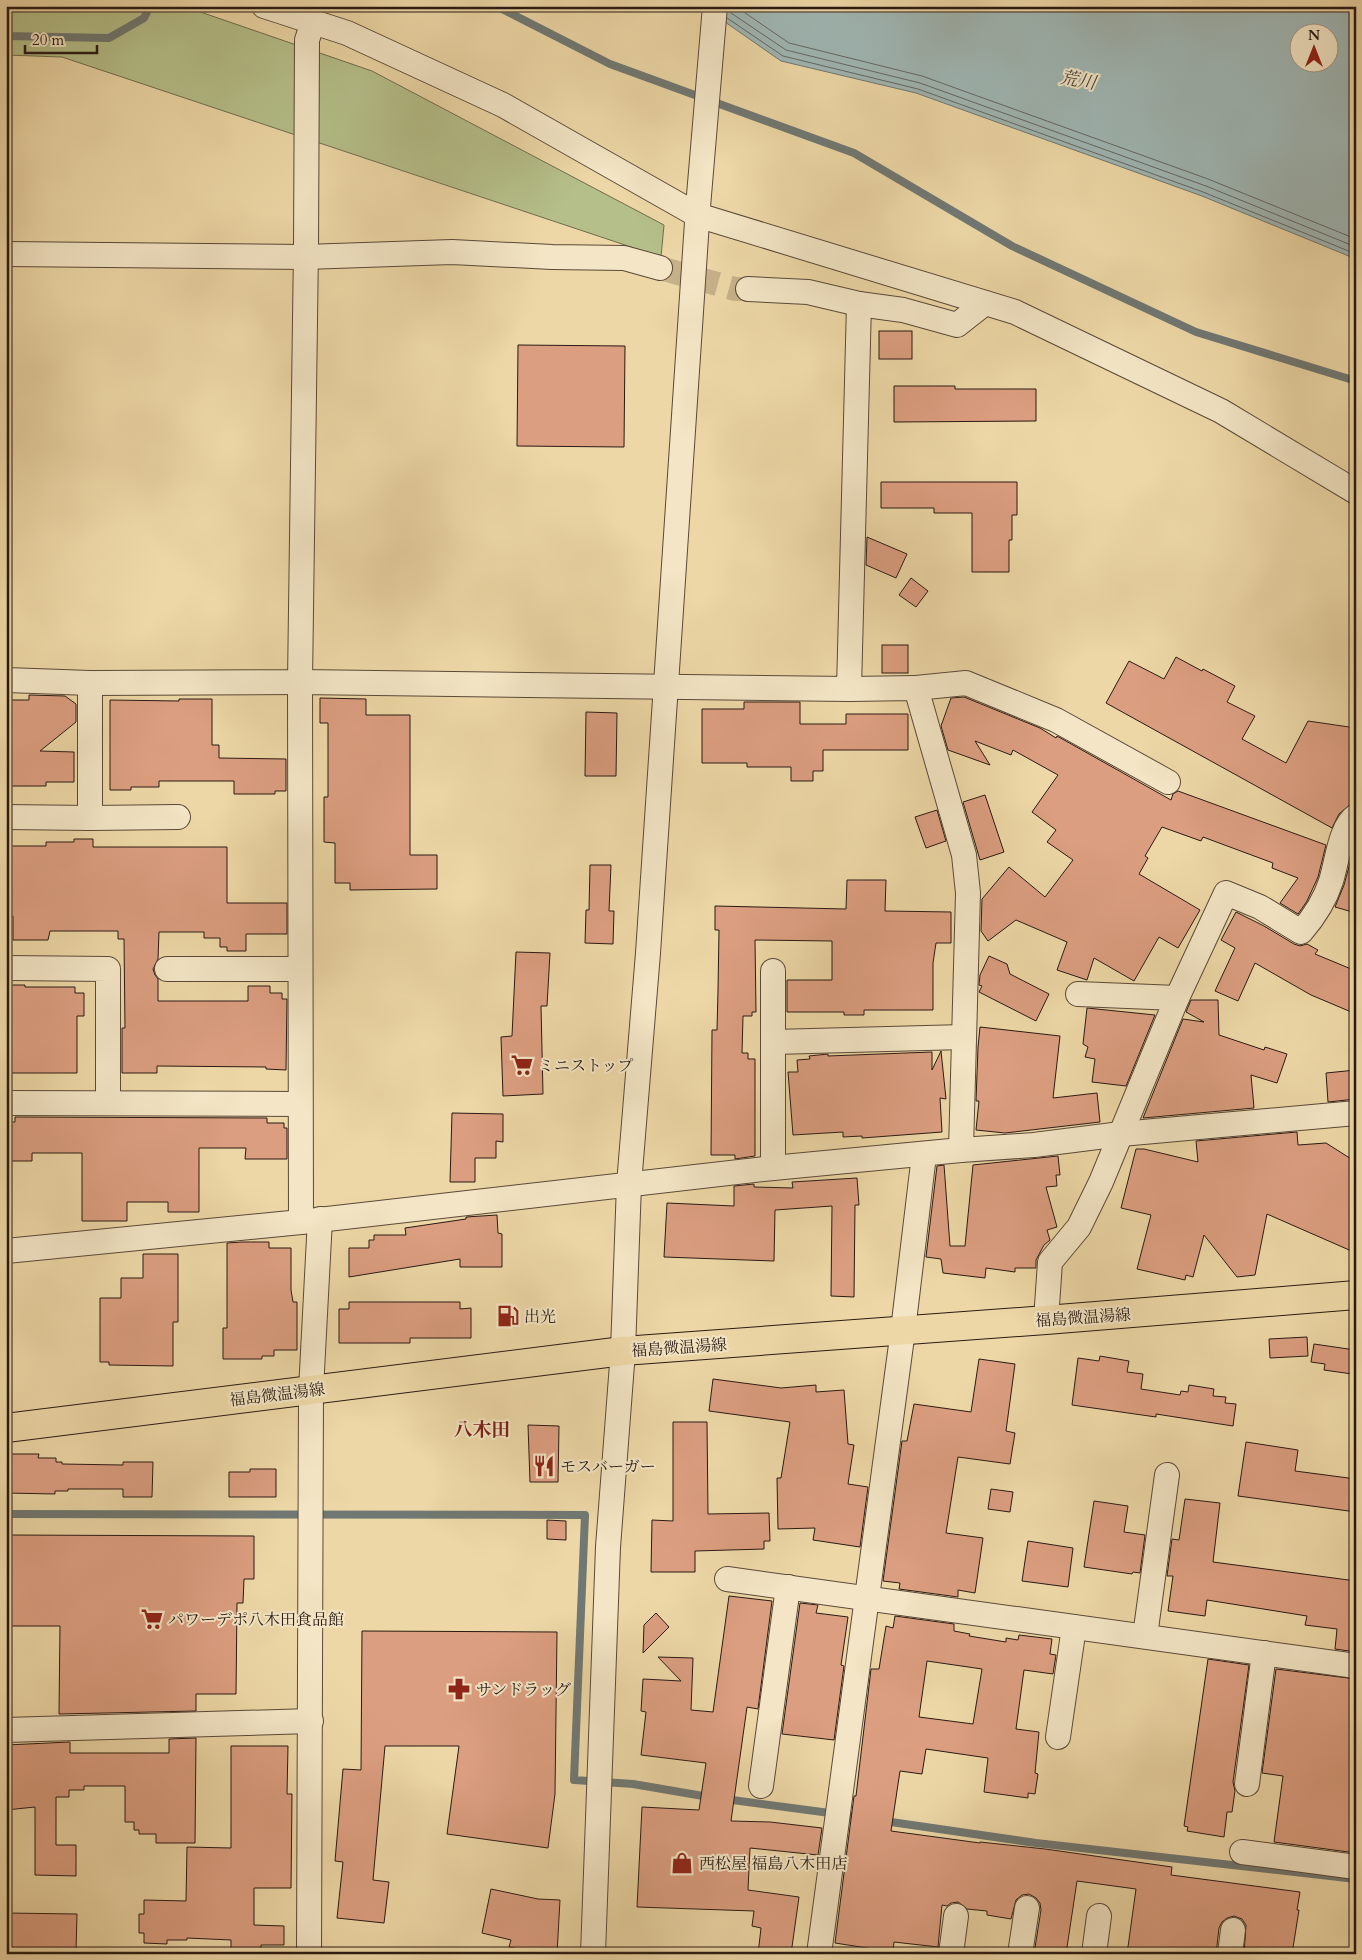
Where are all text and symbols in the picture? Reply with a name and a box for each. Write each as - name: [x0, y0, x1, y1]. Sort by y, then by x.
- scale bar: [25, 22, 98, 54]
- north arrow: [1290, 22, 1340, 72]
- text: N: [1308, 26, 1320, 45]
- text: 20 m: [32, 30, 64, 50]
- water label: 荒川: [1058, 65, 1100, 96]
- supermarket icon: ミニストップ: [509, 1052, 535, 1078]
- place label: ミニストップ: [538, 1055, 634, 1077]
- fuel station icon: 出光: [495, 1303, 521, 1329]
- street label: 福島微温湯線: [1034, 1304, 1132, 1332]
- place label: 出光: [524, 1306, 556, 1328]
- street label: 福島微温湯線: [630, 1334, 728, 1362]
- street label: 福島微温湯線: [228, 1378, 326, 1412]
- district label: 八木田: [453, 1417, 511, 1443]
- restaurant icon: モスバーガー: [531, 1453, 557, 1479]
- place label: モスバーガー: [560, 1456, 656, 1478]
- supermarket icon: パワーデポ八木田食品館: [139, 1606, 165, 1632]
- place label: パワーデポ八木田食品館: [168, 1609, 344, 1631]
- pharmacy icon: サンドラッグ: [446, 1676, 472, 1702]
- place label: サンドラッグ: [476, 1679, 571, 1701]
- shop icon: 西松屋 福島八木田店: [669, 1850, 695, 1876]
- place label: 西松屋 福島八木田店: [699, 1853, 847, 1875]

